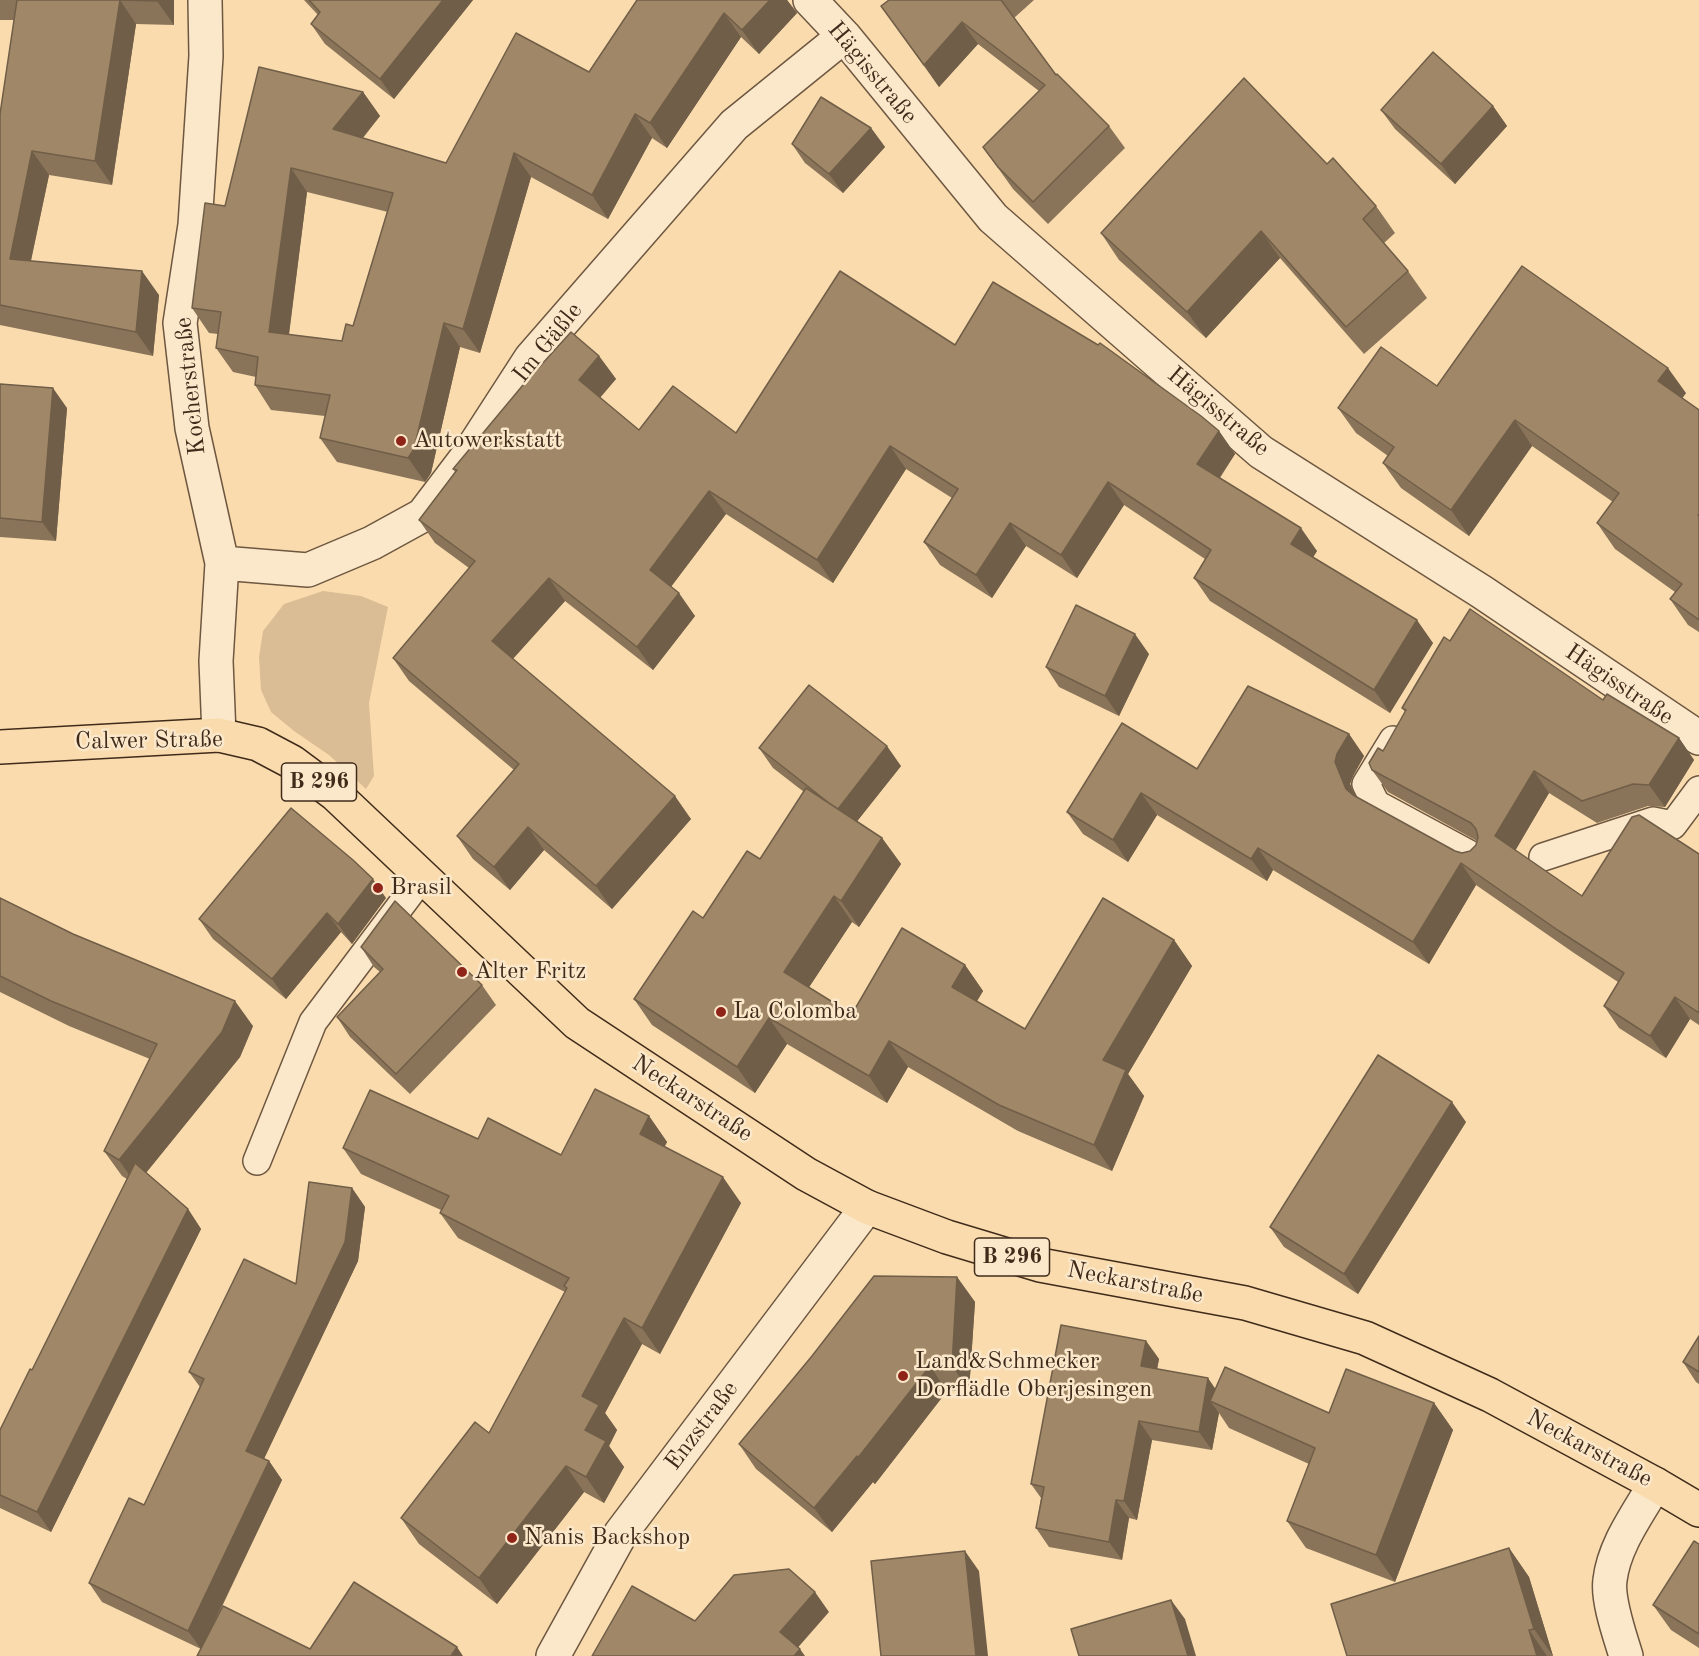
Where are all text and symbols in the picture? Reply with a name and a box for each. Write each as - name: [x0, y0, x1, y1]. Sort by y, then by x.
- street label: Hägisstraße: [821, 16, 923, 130]
- street label: Im Gäßle: [507, 297, 589, 389]
- street label: Kocherstraße: [169, 316, 213, 456]
- street label: Hägisstraße: [1161, 361, 1275, 463]
- place label: Autowerkstatt: [413, 427, 562, 455]
- marker: Autowerkstatt: [394, 434, 408, 448]
- street label: Hägisstraße: [1559, 638, 1679, 732]
- street label: Calwer Straße: [75, 725, 223, 757]
- road number: B 296: [282, 763, 356, 801]
- place label: Brasil: [390, 874, 452, 902]
- marker: Brasil: [371, 881, 385, 895]
- place label: Alter Fritz: [474, 958, 586, 986]
- marker: Alter Fritz: [455, 965, 469, 979]
- place label: La Colomba: [733, 998, 857, 1026]
- marker: La Colomba: [714, 1005, 728, 1019]
- street label: Neckarstraße: [626, 1049, 758, 1149]
- road number: B 296: [974, 1238, 1050, 1276]
- street label: Neckarstraße: [1064, 1256, 1206, 1310]
- place label: Land&Schmecker Dorflädle Oberjesingen: [915, 1348, 1152, 1404]
- marker: Land&Schmecker Dorflädle Oberjesingen: [896, 1369, 910, 1383]
- street label: Enzstraße: [659, 1376, 745, 1476]
- street label: Neckarstraße: [1521, 1404, 1657, 1494]
- place label: Nanis Backshop: [524, 1524, 690, 1552]
- marker: Nanis Backshop: [505, 1531, 519, 1545]

